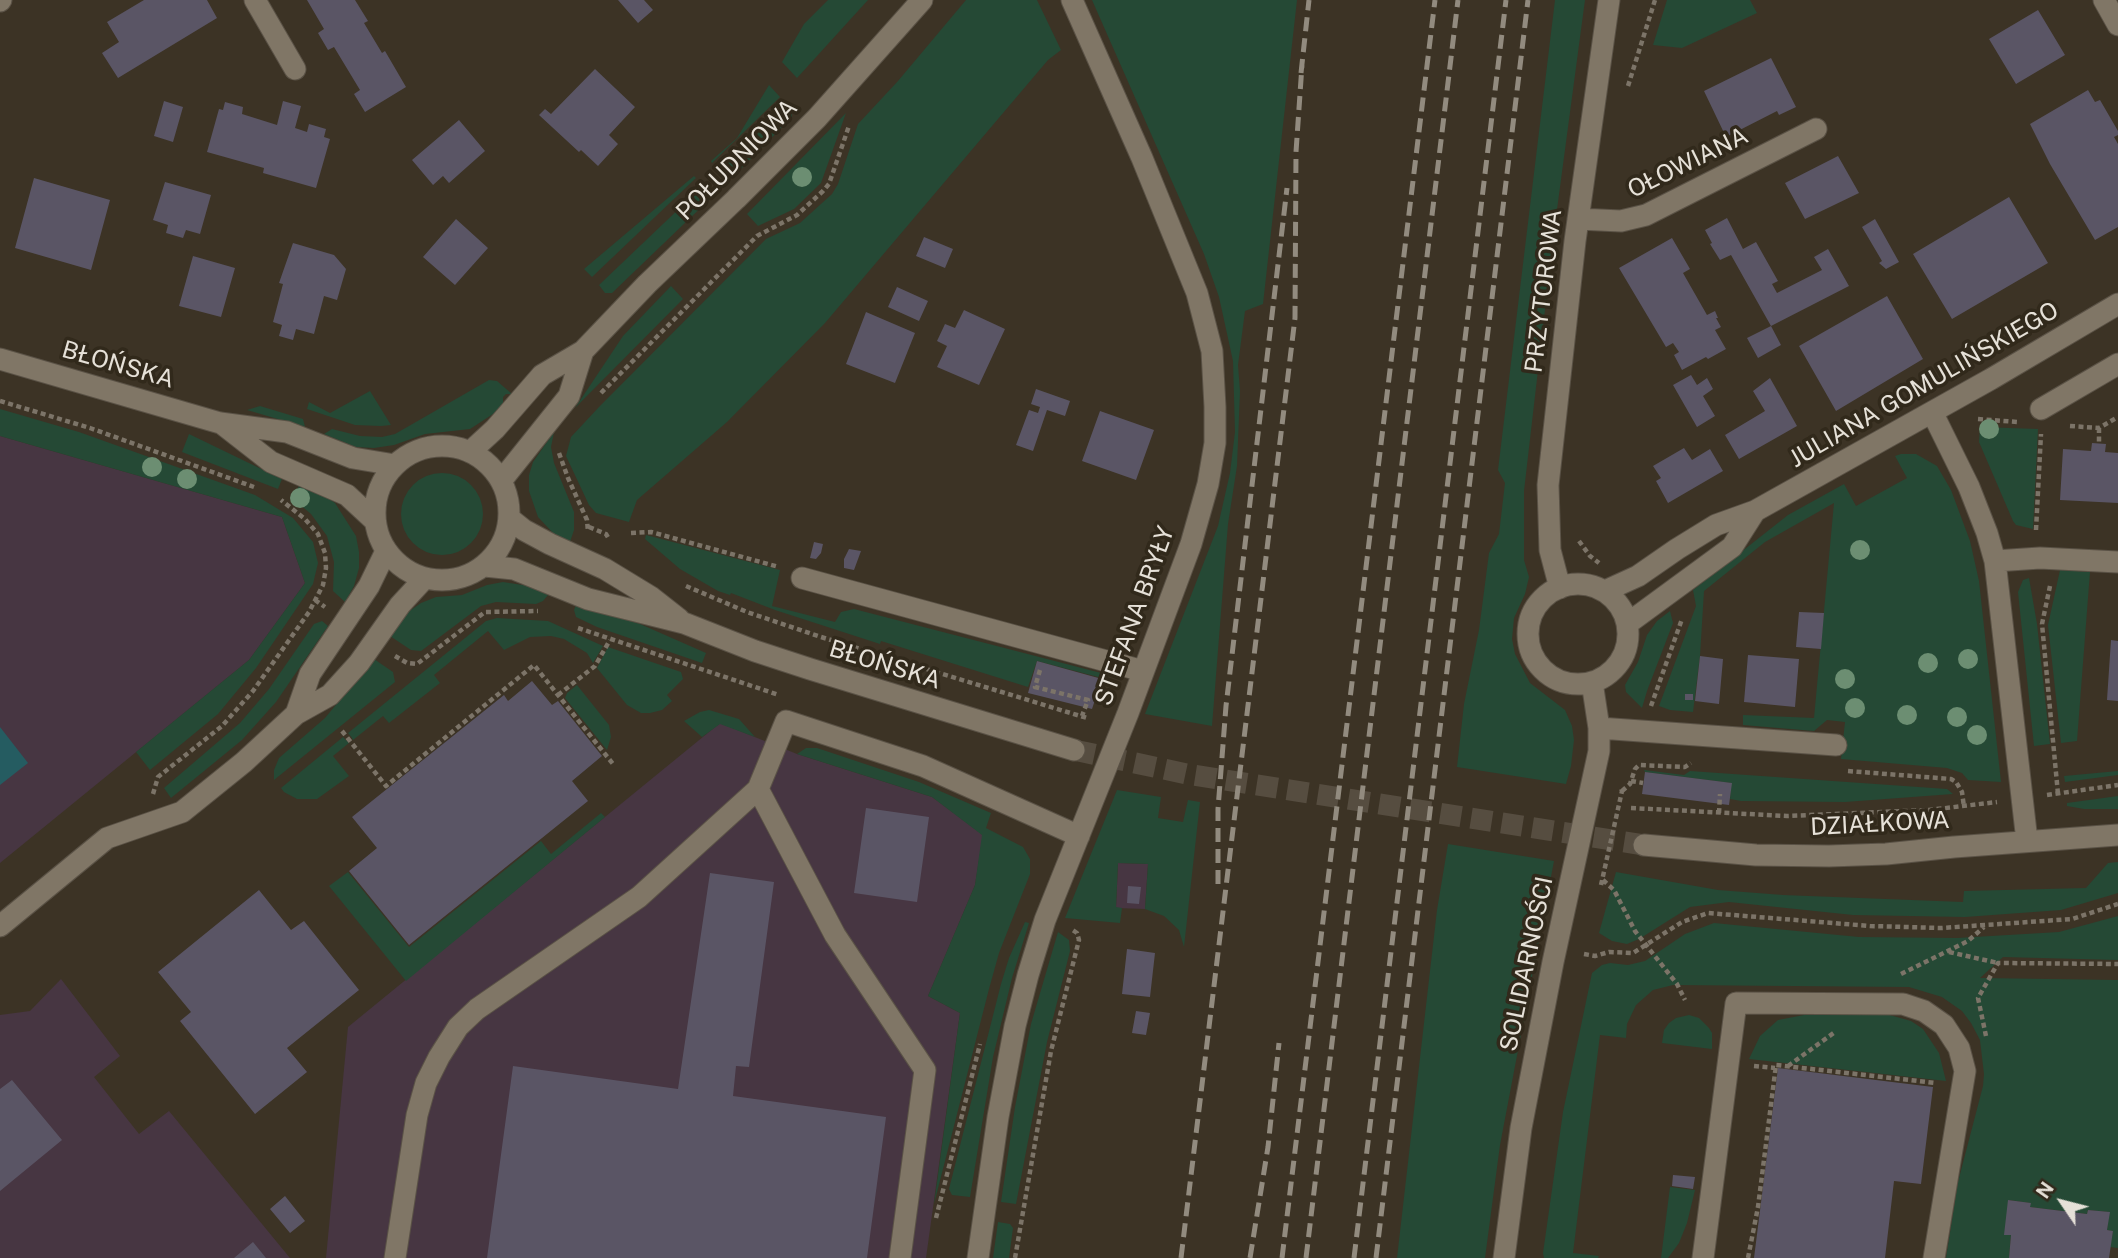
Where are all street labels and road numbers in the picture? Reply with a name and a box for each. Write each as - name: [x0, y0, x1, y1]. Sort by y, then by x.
- street label: POŁUDNIOWA: [671, 94, 803, 226]
- street label: OŁOWIANA: [1623, 122, 1753, 204]
- street label: PRZYTOROWA: [1520, 208, 1568, 374]
- street label: JULIANA GOMULIŃSKIEGO: [1784, 296, 2064, 474]
- street label: BŁOŃSKA: [59, 335, 177, 395]
- street label: STEFANA BRYŁY: [1089, 522, 1181, 710]
- street label: BŁOŃSKA: [826, 634, 944, 696]
- street label: DZIAŁKOWA: [1810, 806, 1950, 842]
- street label: SOLIDARNOŚCI: [1494, 874, 1560, 1054]

